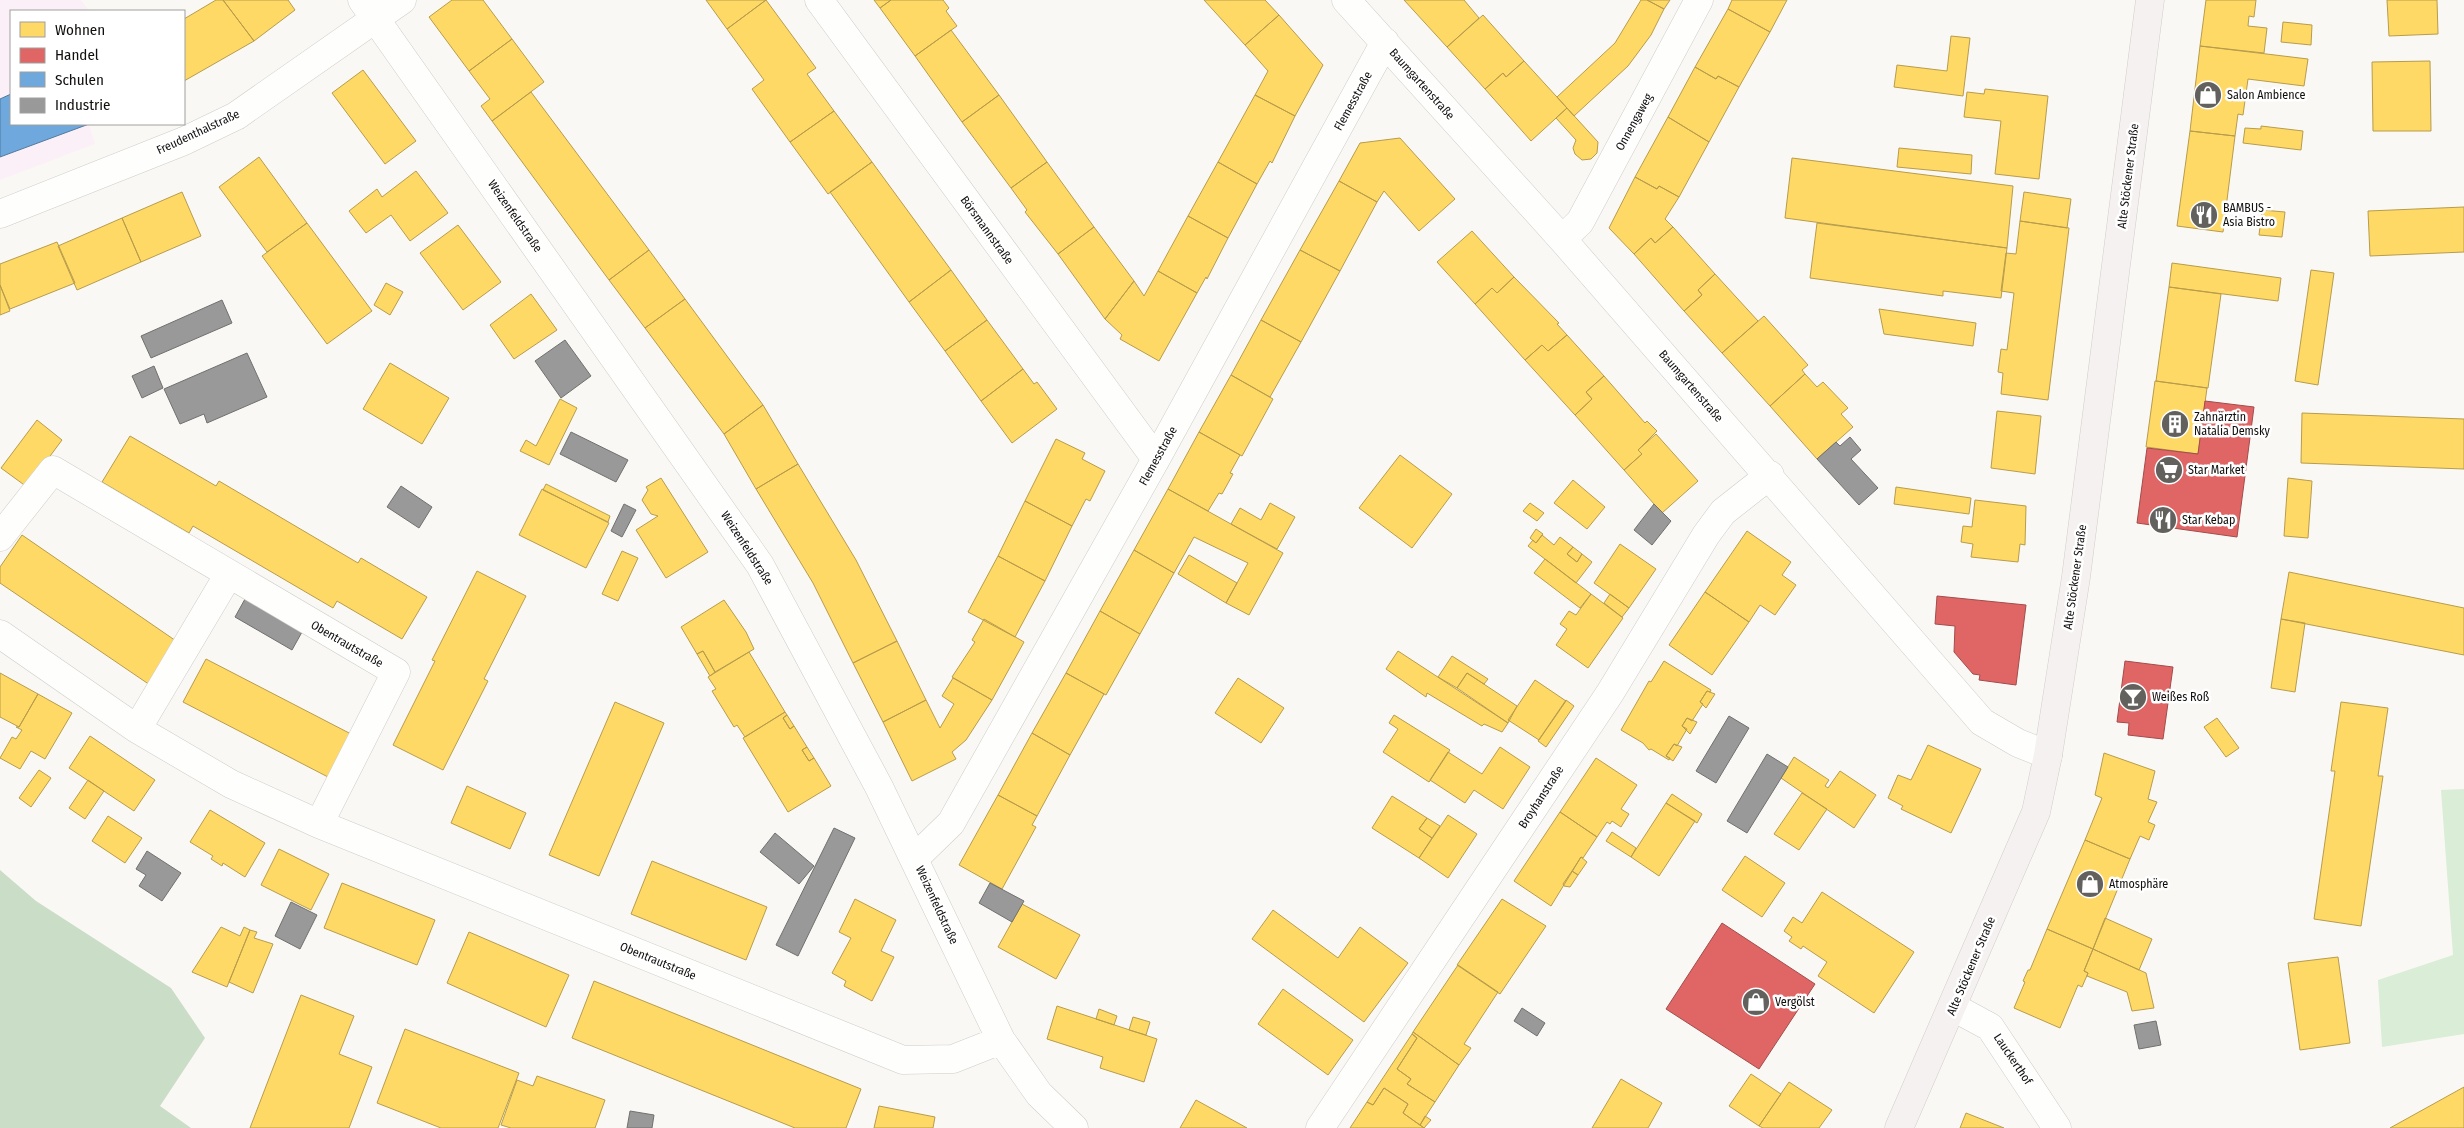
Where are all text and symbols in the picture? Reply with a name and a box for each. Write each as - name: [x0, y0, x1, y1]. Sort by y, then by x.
- legend: [10, 10, 185, 125]
- text: Wohnen: [55, 21, 105, 39]
- text: Handel: [55, 46, 99, 64]
- street label: Baumgartenstraße: [1387, 46, 1458, 122]
- street label: Flemesstraße: [1331, 69, 1375, 133]
- text: Schulen: [55, 71, 104, 89]
- shop icon: Salon Ambience: [2193, 80, 2223, 110]
- place label: Salon Ambience: [2227, 88, 2305, 102]
- street label: Onnengaweg: [1613, 91, 1656, 153]
- text: Industrie: [55, 96, 110, 114]
- street label: Freudenthalstraße: [154, 107, 242, 157]
- street label: Alte Stöckener Straße: [2115, 123, 2141, 229]
- street label: Weizenfeldstraße: [485, 177, 545, 255]
- street label: Börsmannstraße: [958, 193, 1016, 267]
- restaurant icon: BAMBUS - Asia Bistro: [2189, 200, 2219, 230]
- place label: BAMBUS - Asia Bistro: [2223, 201, 2275, 229]
- street label: Baumgartenstraße: [1656, 347, 1726, 425]
- building icon: Zahnärztin Natalia Demsky: [2160, 409, 2190, 439]
- place label: Zahnärztin Natalia Demsky: [2194, 410, 2271, 438]
- street label: Flemesstraße: [1136, 424, 1180, 488]
- supermarket icon: Star Market: [2154, 455, 2184, 485]
- place label: Star Market: [2188, 463, 2245, 477]
- restaurant icon: Star Kebap: [2148, 505, 2178, 535]
- street label: Weizenfeldstraße: [718, 509, 776, 587]
- place label: Star Kebap: [2182, 513, 2235, 527]
- street label: Alte Stöckener Straße: [2061, 524, 2089, 630]
- street label: Obentrautstraße: [308, 618, 386, 670]
- bar icon: Weißes Roß: [2118, 682, 2148, 712]
- place label: Weißes Roß: [2152, 690, 2210, 704]
- street label: Broyhanstraße: [1516, 763, 1566, 831]
- street label: Weizenfeldstraße: [913, 864, 961, 946]
- shop icon: Atmosphäre: [2075, 869, 2105, 899]
- place label: Atmosphäre: [2109, 877, 2168, 891]
- street label: Alte Stöckener Straße: [1944, 915, 1998, 1017]
- street label: Obentrautstraße: [618, 939, 698, 983]
- shop icon: Vergölst: [1741, 987, 1771, 1017]
- place label: Vergölst: [1775, 995, 1815, 1009]
- street label: Lauckerthof: [1991, 1031, 2036, 1088]

